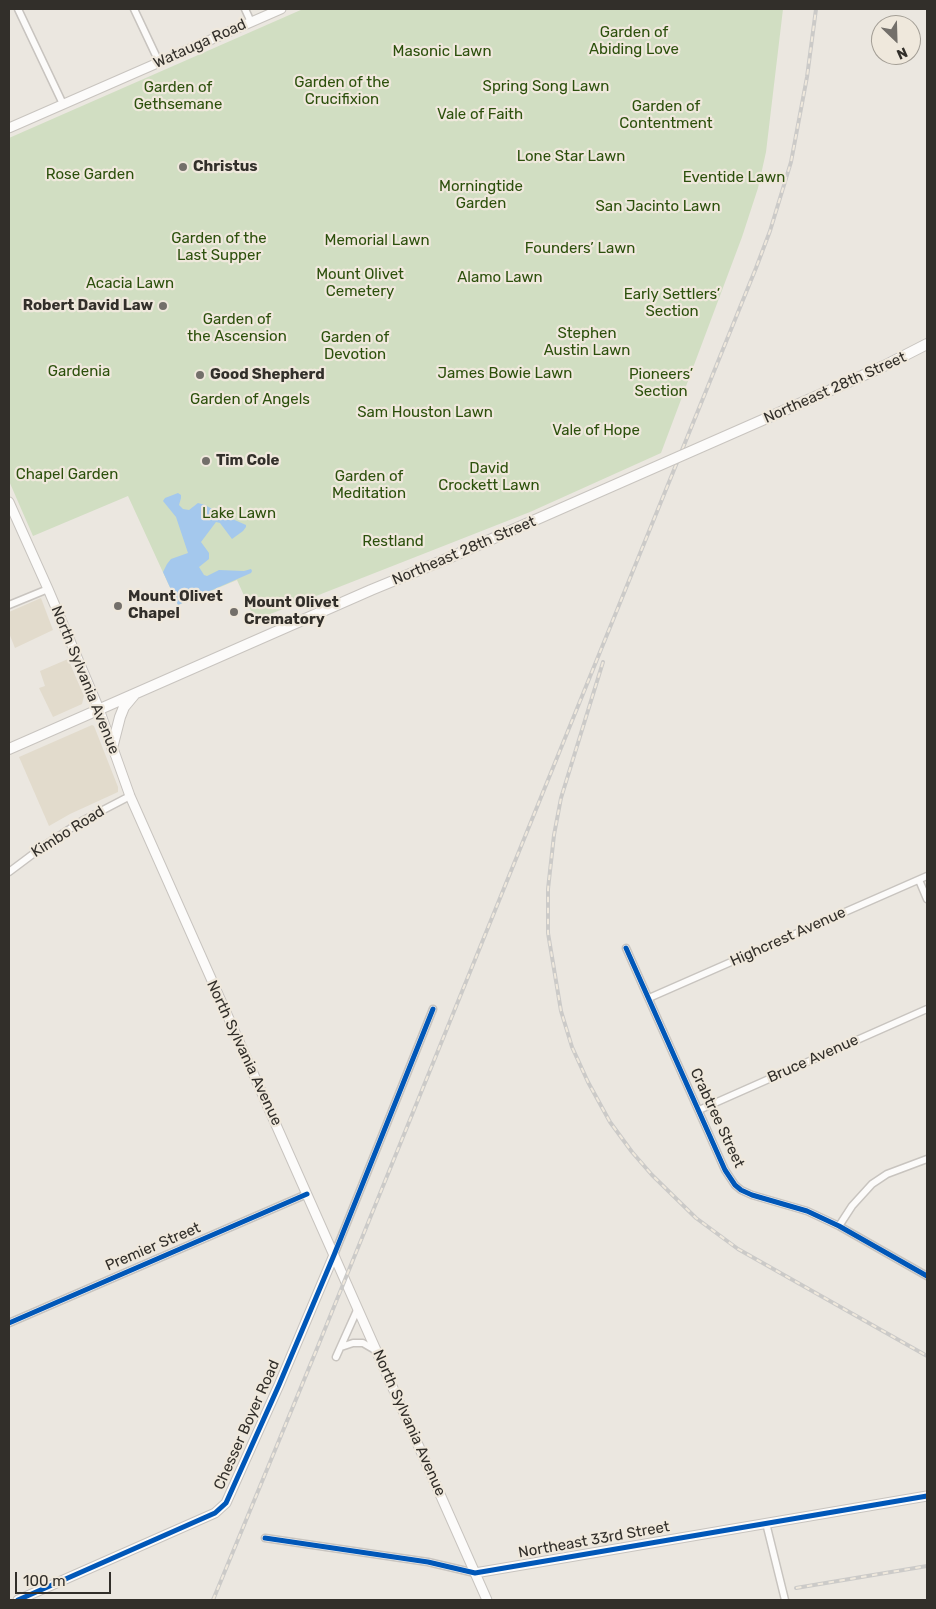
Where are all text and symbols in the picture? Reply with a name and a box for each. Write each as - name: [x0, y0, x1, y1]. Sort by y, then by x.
- north arrow: [871, 15, 921, 65]
- street label: Watauga Road: [151, 16, 249, 72]
- park label: Garden of Abiding Love: [589, 24, 679, 59]
- park label: Masonic Lawn: [393, 43, 491, 61]
- text: N: [894, 43, 910, 63]
- park label: Garden of the Crucifixion: [294, 74, 390, 109]
- park label: Spring Song Lawn: [483, 78, 609, 96]
- park label: Garden of Gethsemane: [134, 79, 222, 114]
- park label: Garden of Contentment: [619, 98, 713, 133]
- park label: Vale of Faith: [437, 106, 523, 124]
- park label: Lone Star Lawn: [517, 148, 625, 166]
- place label: Christus: [193, 158, 258, 176]
- marker: Christus: [177, 161, 189, 173]
- park label: Rose Garden: [46, 166, 134, 184]
- park label: Eventide Lawn: [683, 169, 785, 187]
- park label: Morningtide Garden: [439, 178, 523, 213]
- park label: San Jacinto Lawn: [596, 198, 720, 216]
- park label: Garden of the Last Supper: [171, 230, 267, 265]
- park label: Memorial Lawn: [325, 232, 429, 250]
- park label: Founders’ Lawn: [525, 240, 635, 258]
- park label: Mount Olivet Cemetery: [316, 266, 404, 301]
- park label: Alamo Lawn: [457, 269, 543, 287]
- park label: Acacia Lawn: [86, 275, 174, 293]
- park label: Early Settlers’ Section: [624, 286, 720, 321]
- place label: Robert David Law: [23, 297, 153, 315]
- marker: Robert David Law: [157, 300, 169, 312]
- park label: Garden of the Ascension: [187, 311, 287, 346]
- park label: Stephen Austin Lawn: [544, 325, 630, 360]
- park label: Garden of Devotion: [321, 329, 389, 364]
- street label: Northeast 28th Street: [761, 348, 909, 428]
- park label: Gardenia: [48, 363, 110, 381]
- park label: James Bowie Lawn: [438, 365, 572, 383]
- place label: Good Shepherd: [210, 366, 325, 384]
- park label: Pioneers’ Section: [629, 366, 693, 401]
- marker: Good Shepherd: [194, 369, 206, 381]
- park label: Garden of Angels: [190, 391, 310, 409]
- park label: Sam Houston Lawn: [357, 404, 493, 422]
- park label: Vale of Hope: [552, 422, 640, 440]
- place label: Tim Cole: [216, 452, 279, 470]
- marker: Tim Cole: [200, 455, 212, 467]
- park label: David Crockett Lawn: [438, 460, 540, 495]
- park label: Chapel Garden: [16, 466, 118, 484]
- park label: Garden of Meditation: [332, 468, 406, 503]
- park label: Lake Lawn: [202, 505, 276, 523]
- street label: Northeast 28th Street: [390, 513, 538, 589]
- park label: Restland: [362, 533, 424, 551]
- place label: Mount Olivet Chapel: [128, 588, 223, 623]
- place label: Mount Olivet Crematory: [244, 594, 339, 629]
- marker: Mount Olivet Chapel: [112, 600, 124, 612]
- street label: North Sylvania Avenue: [47, 603, 123, 757]
- marker: Mount Olivet Crematory: [228, 606, 240, 618]
- street label: Kimbo Road: [28, 802, 108, 862]
- street label: Highcrest Avenue: [728, 903, 848, 971]
- street label: North Sylvania Avenue: [202, 978, 286, 1128]
- street label: Bruce Avenue: [765, 1031, 861, 1087]
- street label: Crabtree Street: [686, 1065, 748, 1171]
- street label: Premier Street: [103, 1219, 203, 1275]
- street label: North Sylvania Avenue: [369, 1347, 449, 1499]
- street label: Chesser Boyer Road: [210, 1357, 284, 1493]
- street label: Northeast 33rd Street: [517, 1518, 671, 1562]
- scale bar: [18, 1562, 114, 1594]
- text: 100 m: [23, 1572, 65, 1590]

